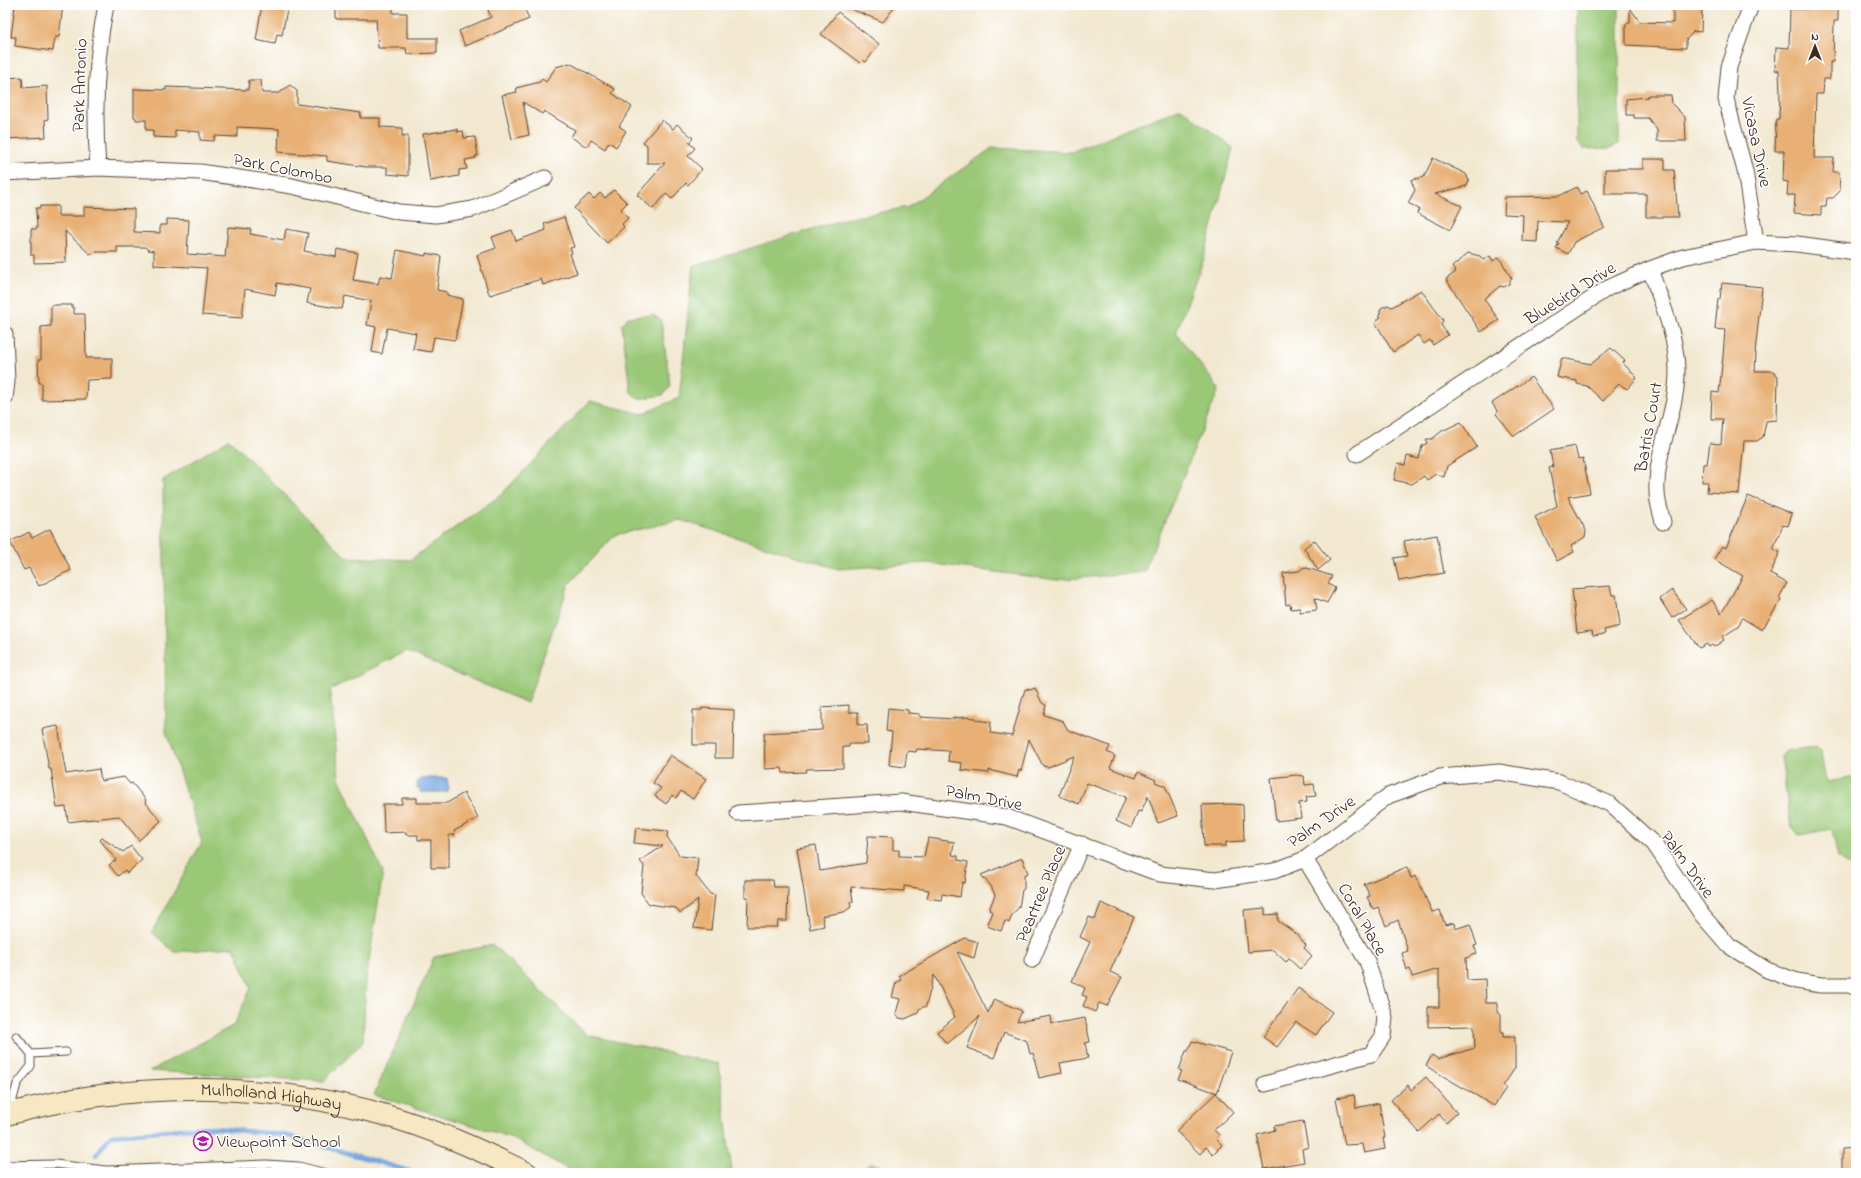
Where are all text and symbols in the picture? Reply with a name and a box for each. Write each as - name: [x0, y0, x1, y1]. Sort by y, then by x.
- north arrow: [1795, 26, 1835, 66]
- text: N: [1811, 29, 1819, 45]
- street label: Park Antonio: [66, 38, 96, 132]
- street label: Vicasa Drive: [1733, 94, 1777, 191]
- street label: Park Colombo: [231, 148, 335, 192]
- street label: Bluebird Drive: [1520, 256, 1622, 334]
- street label: Batris Court: [1629, 380, 1671, 476]
- street label: Palm Drive: [943, 779, 1025, 819]
- street label: Palm Drive: [1283, 789, 1362, 856]
- street label: Palm Drive: [1653, 826, 1720, 905]
- street label: Peartree Place: [1010, 841, 1074, 947]
- street label: Coral Place: [1330, 879, 1393, 962]
- street label: Mulholland Highway: [200, 1078, 344, 1119]
- school or university icon: Viewpoint School: [192, 1130, 214, 1152]
- place label: Viewpoint School: [216, 1130, 341, 1156]

